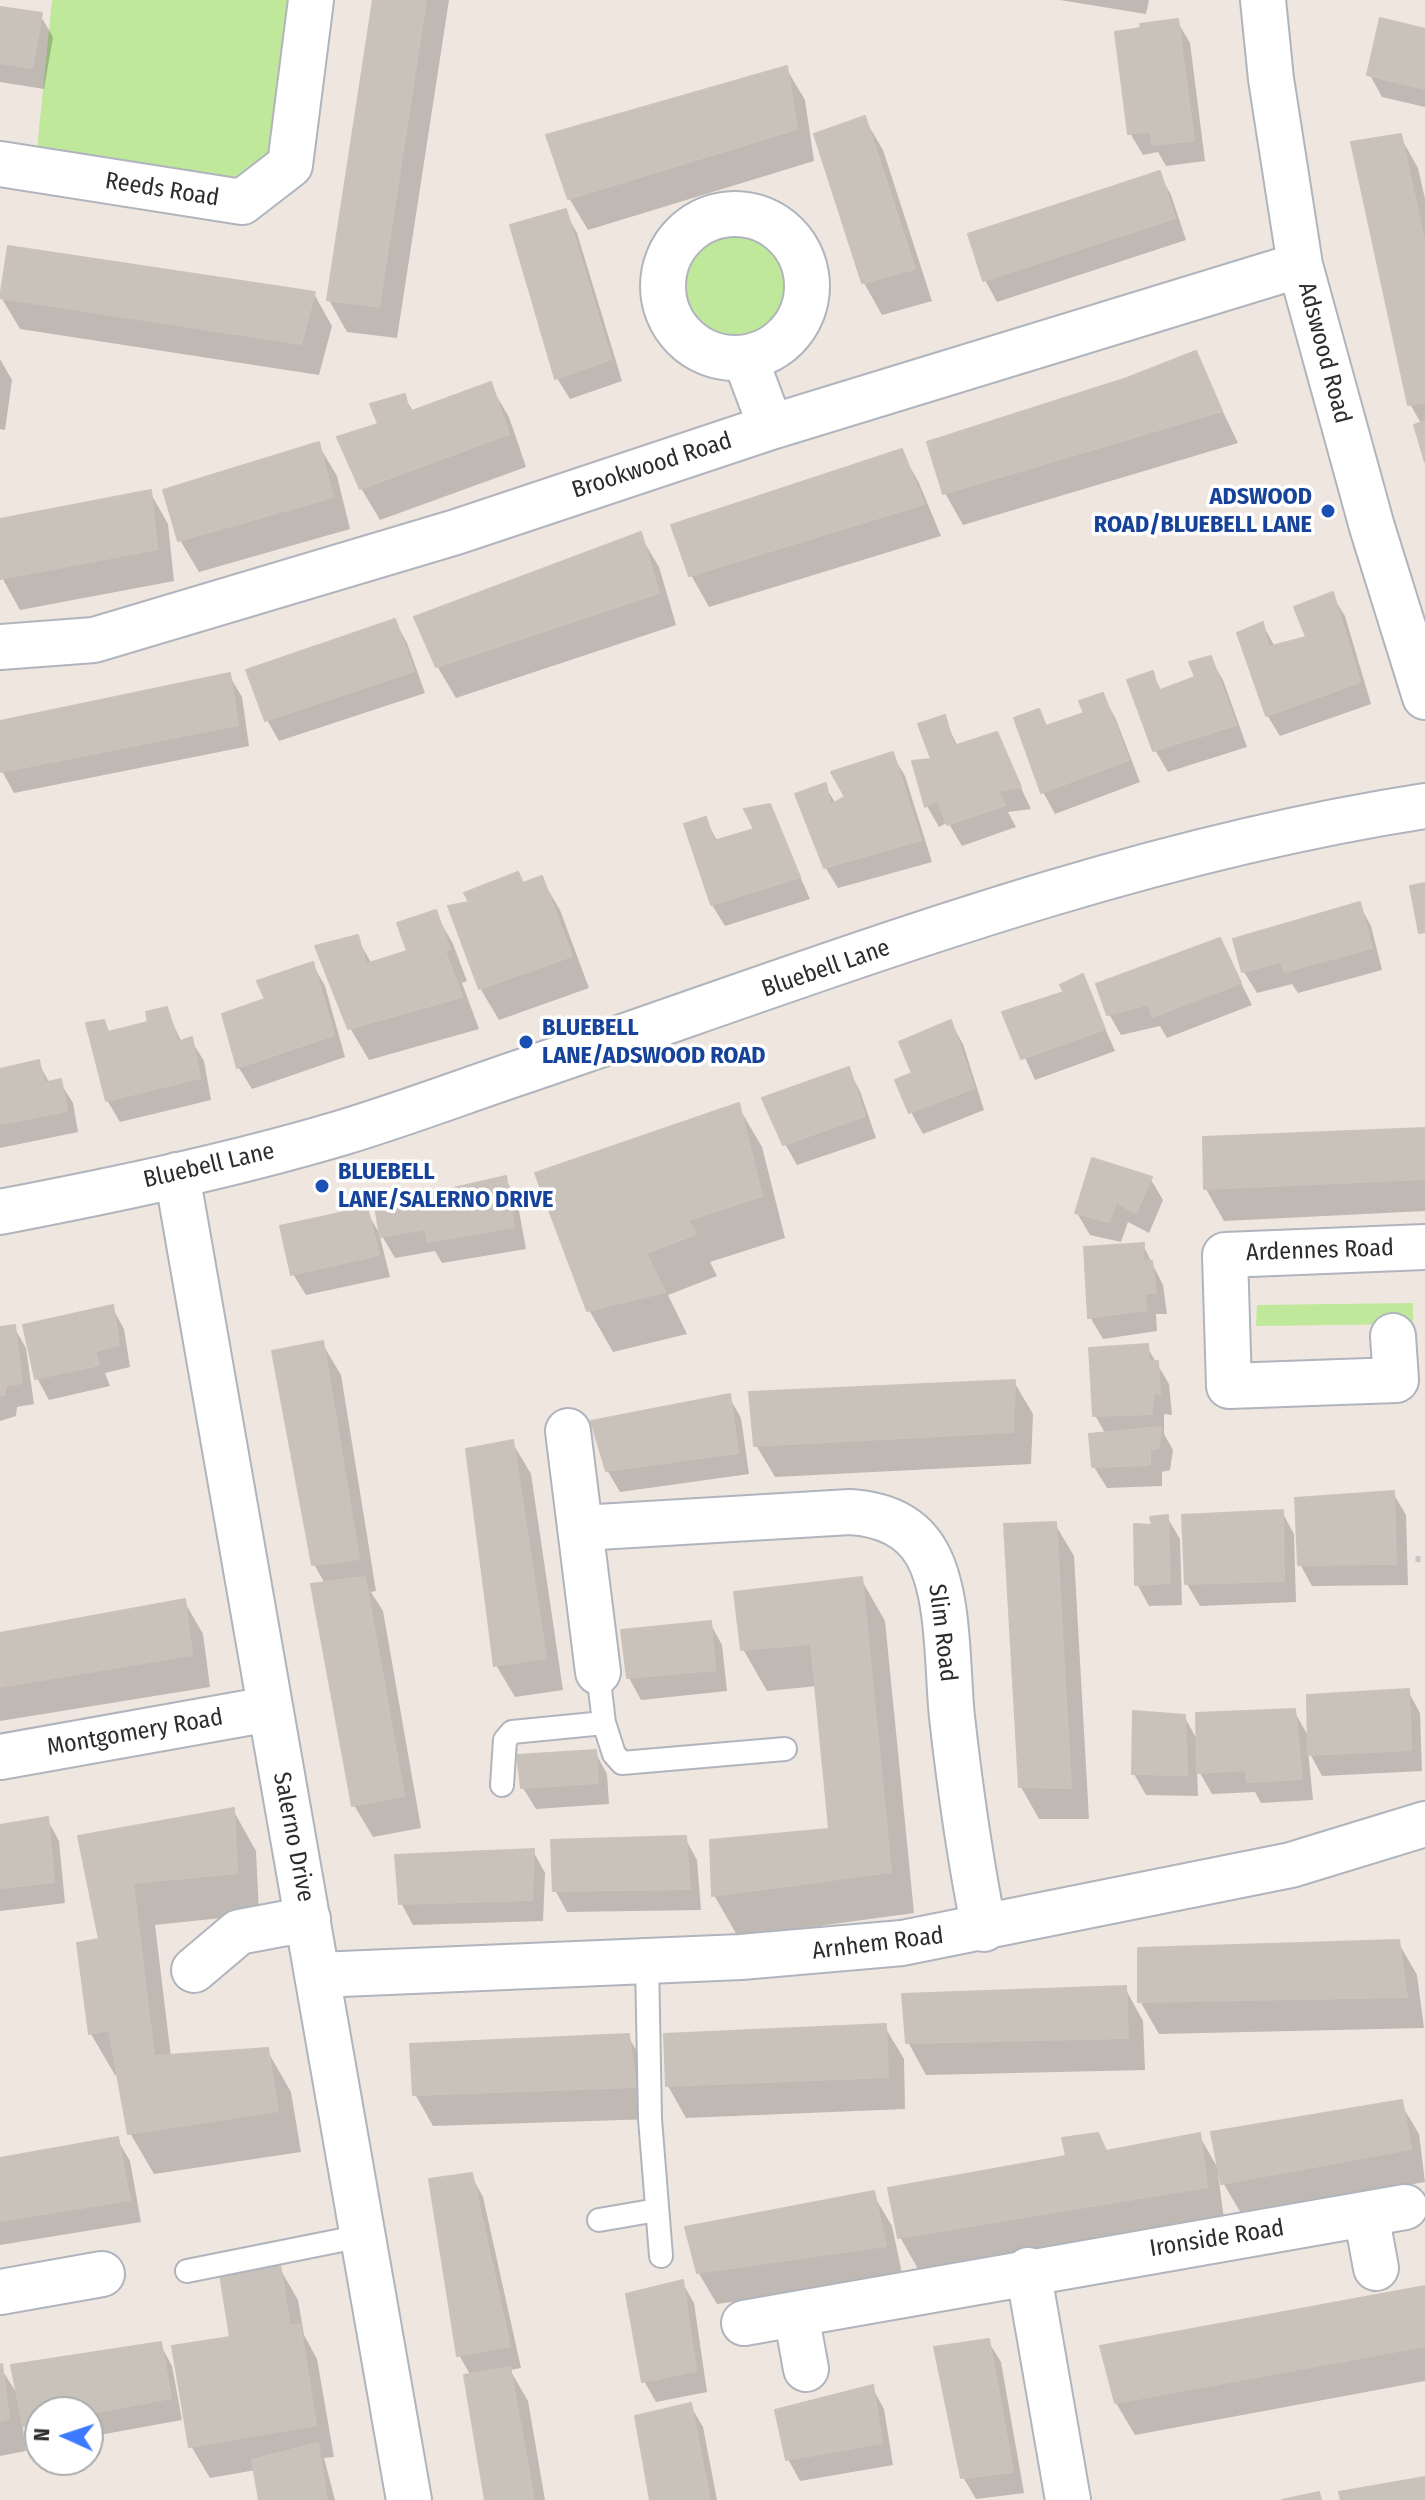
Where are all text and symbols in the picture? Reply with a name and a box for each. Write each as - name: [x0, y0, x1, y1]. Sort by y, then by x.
- street label: Reeds Road: [103, 167, 221, 213]
- street label: Adswood Road: [1291, 279, 1357, 427]
- street label: Brookwood Road: [568, 427, 736, 505]
- place label: ADSWOOD ROAD/BLUEBELL LANE: [1094, 483, 1312, 539]
- marker: ADSWOOD ROAD/BLUEBELL LANE: [1319, 502, 1337, 520]
- street label: Bluebell Lane: [758, 934, 894, 1004]
- place label: BLUEBELL LANE/ADSWOOD ROAD: [542, 1014, 766, 1070]
- marker: BLUEBELL LANE/ADSWOOD ROAD: [517, 1033, 535, 1051]
- street label: Bluebell Lane: [141, 1137, 277, 1195]
- place label: BLUEBELL LANE/SALERNO DRIVE: [338, 1158, 553, 1214]
- marker: BLUEBELL LANE/SALERNO DRIVE: [313, 1177, 331, 1195]
- street label: Ardennes Road: [1246, 1234, 1394, 1268]
- street label: Slim Road: [922, 1583, 962, 1683]
- street label: Montgomery Road: [45, 1703, 225, 1763]
- street label: Salerno Drive: [266, 1770, 320, 1904]
- street label: Arnhem Road: [811, 1922, 945, 1966]
- street label: Ironside Road: [1148, 2214, 1286, 2264]
- north arrow: [24, 2396, 104, 2476]
- text: N: [28, 2428, 55, 2442]

